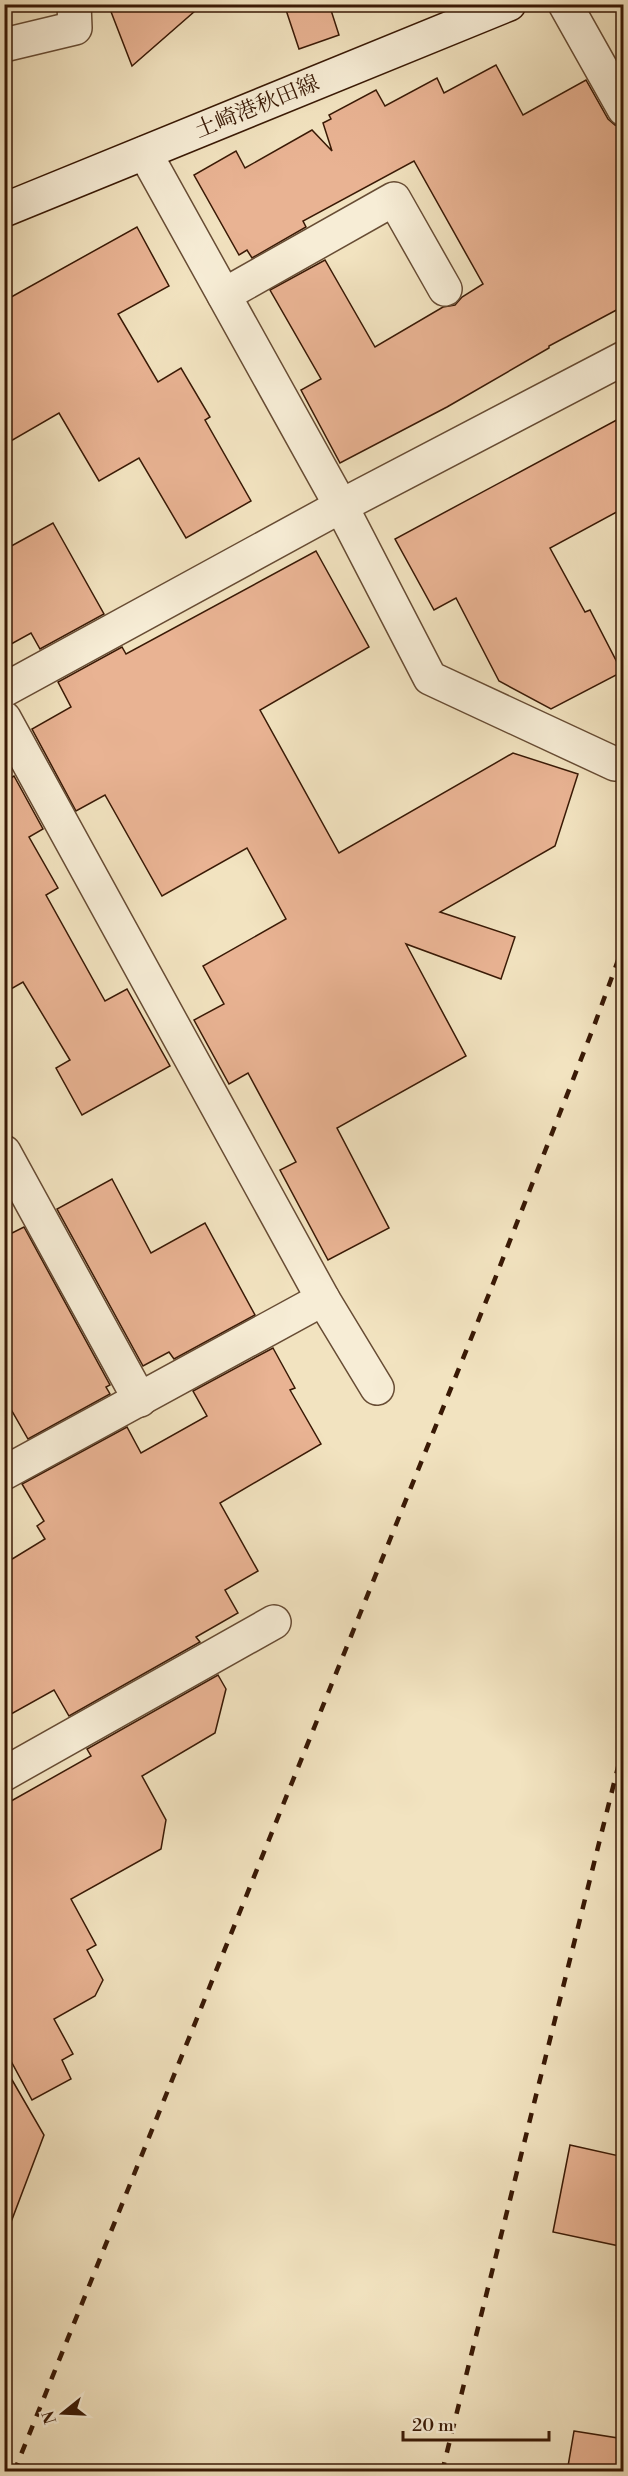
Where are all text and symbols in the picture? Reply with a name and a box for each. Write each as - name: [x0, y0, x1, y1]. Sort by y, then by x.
- street label: 土崎港秋田線: [191, 70, 323, 144]
- north arrow: [33, 2383, 93, 2443]
- scale bar: [403, 2404, 548, 2442]
- text: N: [38, 2408, 61, 2426]
- text: 20 m: [412, 2414, 454, 2437]

